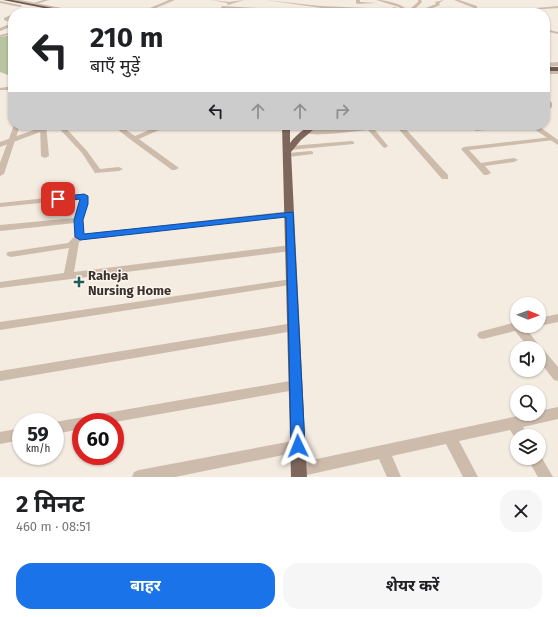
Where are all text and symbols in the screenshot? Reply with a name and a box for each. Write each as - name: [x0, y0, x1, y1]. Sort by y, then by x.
- text: 210 m: [90, 21, 164, 54]
- icon: left: [24, 24, 76, 76]
- text: बाएँ मुड़ें: [90, 55, 140, 77]
- icon: left: [205, 100, 227, 122]
- icon: ahead: [247, 100, 269, 122]
- icon: ahead: [289, 100, 311, 122]
- icon: right: [331, 100, 353, 122]
- pin: [41, 182, 75, 216]
- icon: arrive: [47, 188, 69, 210]
- place label: Raheja Nursing Home: [88, 268, 171, 298]
- marker: Raheja Nursing Home: [73, 276, 85, 288]
- north arrow: [510, 297, 546, 333]
- map controls: [510, 297, 546, 465]
- button: sound: [510, 341, 546, 377]
- button: search: [510, 385, 546, 421]
- speed limit sign: 60: [72, 413, 124, 465]
- text: 59: [27, 422, 49, 446]
- position arrow: [277, 425, 319, 467]
- button: layers: [510, 429, 546, 465]
- text: km/h: [26, 443, 50, 455]
- text: 2 मिनट: [16, 490, 84, 518]
- button: close: [500, 490, 542, 532]
- text: 460 m · 08:51: [16, 519, 91, 534]
- button: बाहर: [16, 563, 275, 609]
- button: शेयर करें: [283, 563, 542, 609]

